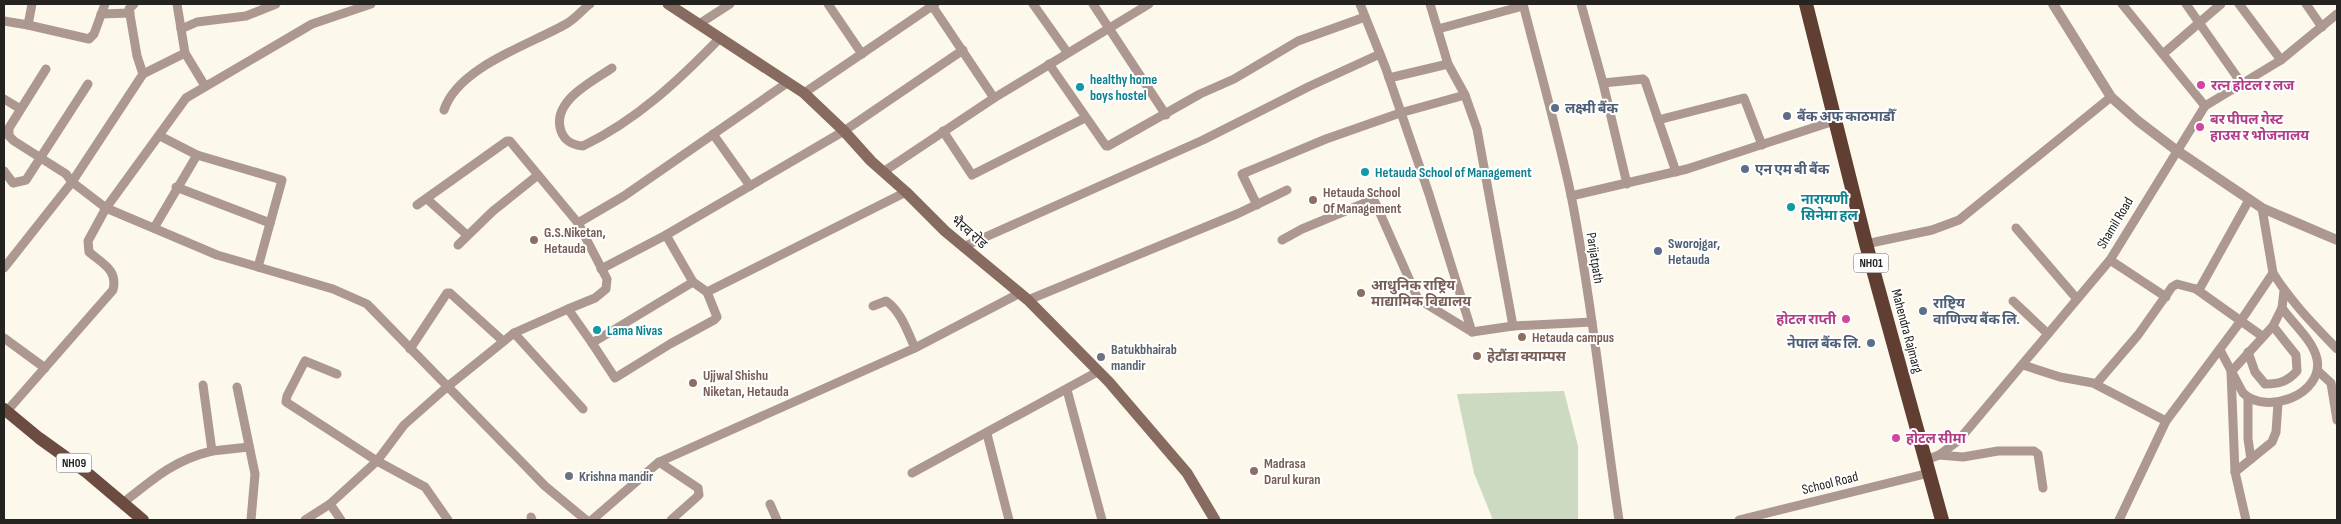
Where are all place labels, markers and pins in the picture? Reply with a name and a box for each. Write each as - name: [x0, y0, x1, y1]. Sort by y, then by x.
- place label: healthy home boys hostel: [1090, 71, 1157, 104]
- place label: रत्‍न होटल र लज: [2211, 77, 2295, 94]
- marker: रत्‍न होटल र लज: [2195, 79, 2207, 91]
- marker: healthy home boys hostel: [1074, 81, 1086, 93]
- place label: लक्ष्मी बैंक: [1565, 100, 1618, 117]
- marker: लक्ष्मी बैंक: [1549, 102, 1561, 114]
- place label: बैंक अफ काठमाडौँ: [1797, 108, 1897, 125]
- marker: बैंक अफ काठमाडौँ: [1781, 110, 1793, 122]
- place label: बर पीपल गेस्ट हाउस र भोजनालय: [2210, 110, 2310, 144]
- marker: बर पीपल गेस्ट हाउस र भोजनालय: [2194, 121, 2206, 133]
- place label: एन एम बी बैंक: [1755, 161, 1830, 178]
- marker: एन एम बी बैंक: [1739, 163, 1751, 175]
- place label: Hetauda School of Management: [1375, 164, 1532, 181]
- marker: Hetauda School of Management: [1359, 166, 1371, 178]
- place label: Hetauda School Of Management: [1323, 184, 1402, 217]
- place label: नारायणी सिनेमा हल: [1801, 191, 1858, 224]
- marker: Hetauda School Of Management: [1307, 194, 1319, 206]
- marker: नारायणी सिनेमा हल: [1785, 201, 1797, 213]
- place label: G.S.Niketan, Hetauda: [544, 224, 606, 257]
- marker: G.S.Niketan, Hetauda: [528, 234, 540, 246]
- place label: Sworojgar, Hetauda: [1668, 235, 1720, 268]
- marker: Sworojgar, Hetauda: [1652, 245, 1664, 257]
- place label: आधुनिक राष्ट्रिय माद्यामिक विद्यालय: [1371, 277, 1472, 310]
- marker: आधुनिक राष्ट्रिय माद्यामिक विद्यालय: [1355, 287, 1367, 299]
- place label: राष्ट्रिय वाणिज्य बैंक लि.: [1933, 295, 2020, 328]
- marker: राष्ट्रिय वाणिज्य बैंक लि.: [1917, 305, 1929, 317]
- place label: होटल राप्ती: [1776, 311, 1837, 328]
- marker: होटल राप्ती: [1840, 313, 1852, 325]
- place label: Lama Nivas: [607, 322, 663, 339]
- marker: Lama Nivas: [591, 324, 603, 336]
- place label: Hetauda campus: [1532, 329, 1614, 346]
- marker: Hetauda campus: [1516, 331, 1528, 343]
- place label: नेपाल बैंक लि.: [1787, 334, 1861, 352]
- marker: नेपाल बैंक लि.: [1865, 337, 1877, 349]
- place label: Batukbhairab mandir: [1111, 341, 1177, 374]
- place label: हेटौंडा क्याम्पस: [1487, 347, 1567, 365]
- marker: हेटौंडा क्याम्पस: [1471, 350, 1483, 362]
- marker: Batukbhairab mandir: [1095, 351, 1107, 363]
- place label: Ujjwal Shishu Niketan, Hetauda: [703, 367, 789, 400]
- marker: Ujjwal Shishu Niketan, Hetauda: [687, 377, 699, 389]
- place label: होटल सीमा: [1906, 430, 1967, 447]
- marker: होटल सीमा: [1890, 432, 1902, 444]
- place label: Madrasa Darul kuran: [1264, 455, 1321, 488]
- marker: Madrasa Darul kuran: [1248, 465, 1260, 477]
- place label: Krishna mandir: [579, 468, 654, 485]
- marker: Krishna mandir: [563, 470, 575, 482]

